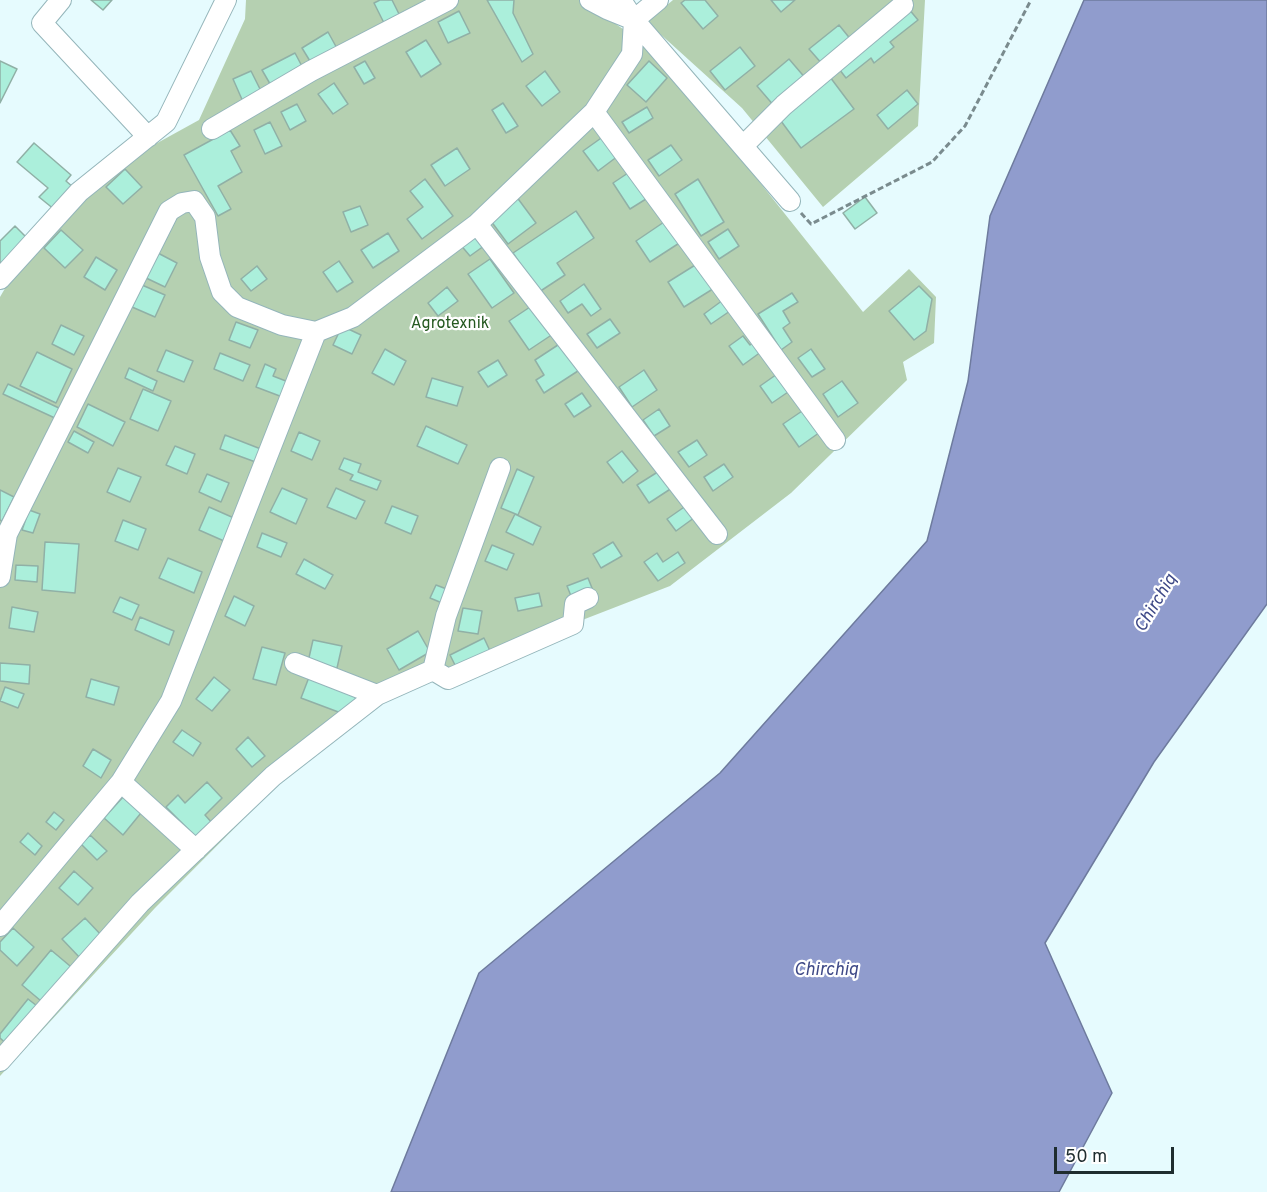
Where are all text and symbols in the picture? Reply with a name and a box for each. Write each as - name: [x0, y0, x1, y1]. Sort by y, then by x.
- park label: Agrotexnik: [411, 315, 489, 335]
- water label: Chirchiq: [1131, 571, 1183, 637]
- water label: Chirchiq: [794, 960, 858, 982]
- scale bar: [1057, 1135, 1177, 1173]
- text: 50 m: [1065, 1146, 1107, 1169]

